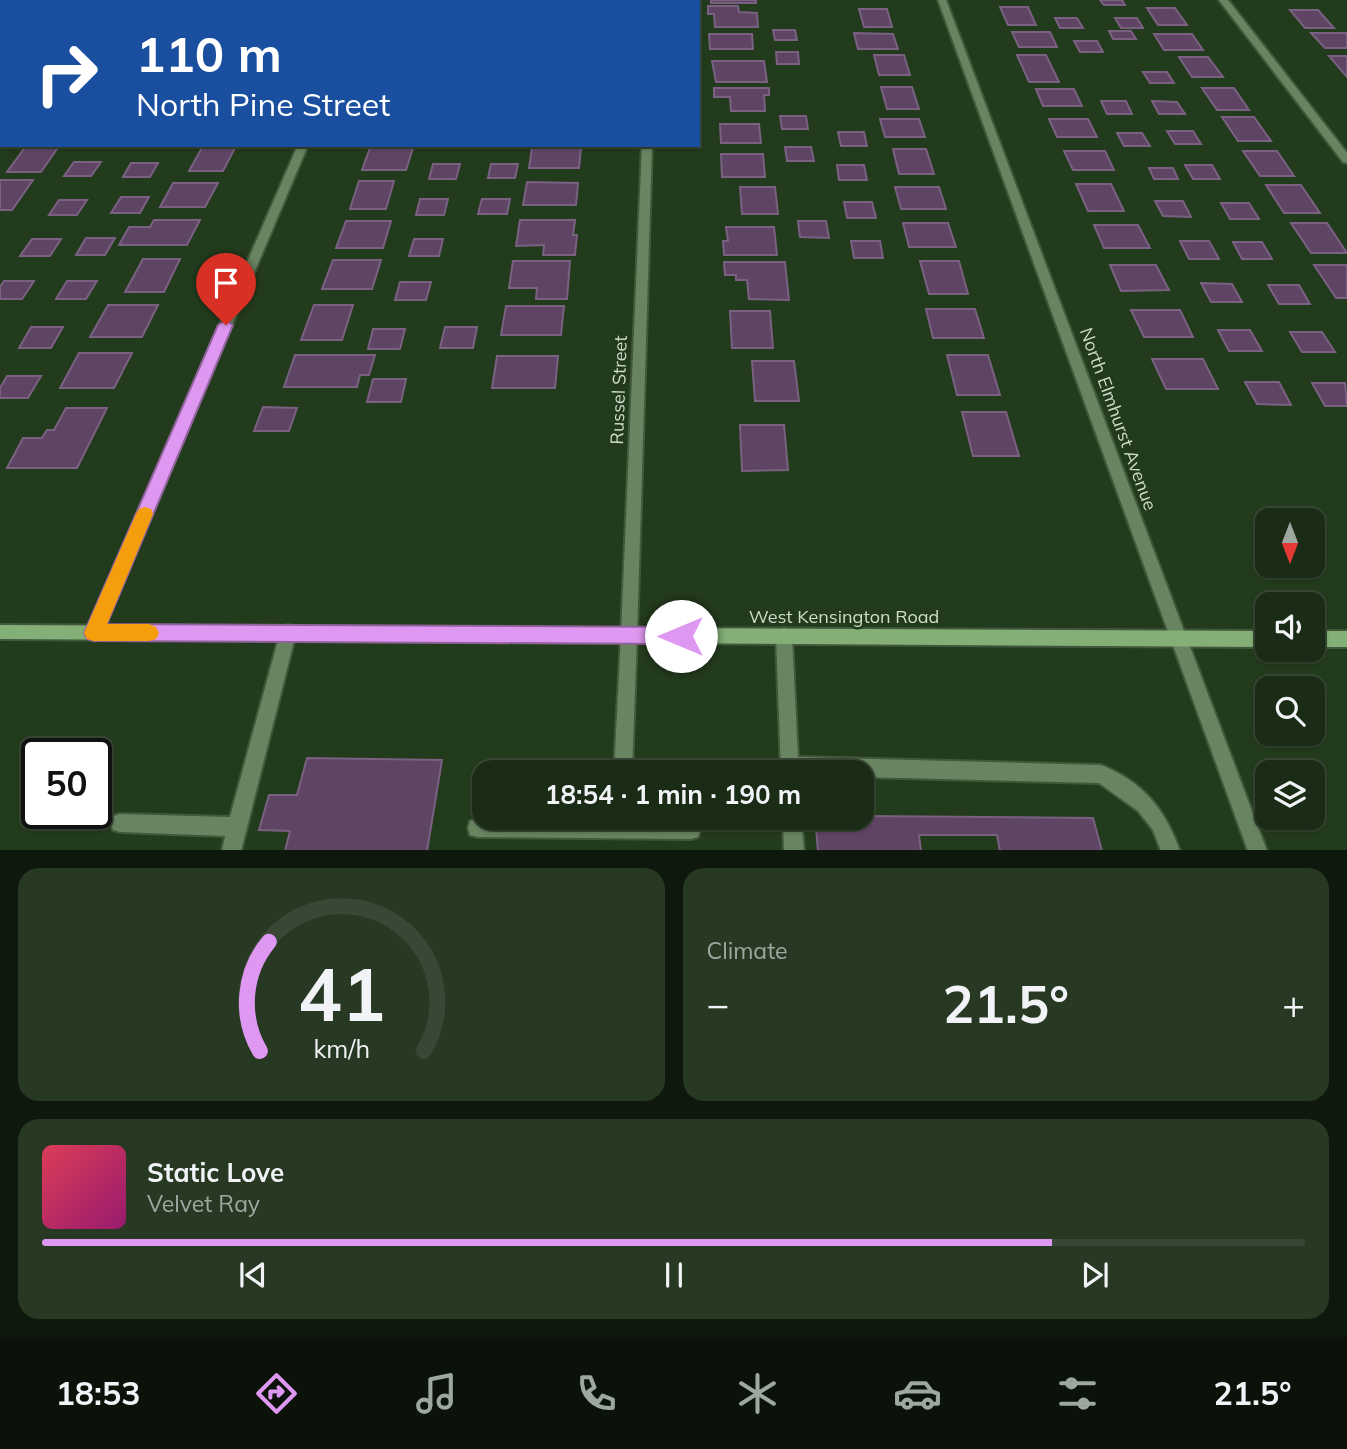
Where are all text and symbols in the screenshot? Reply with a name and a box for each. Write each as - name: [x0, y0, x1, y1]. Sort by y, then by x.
- text: 110 m: [136, 23, 282, 84]
- icon: right: [21, 28, 112, 119]
- text: North Pine Street: [136, 84, 390, 124]
- pin: [196, 253, 256, 325]
- icon: arrive: [207, 264, 245, 302]
- street label: North Elmhurst Avenue: [1075, 324, 1162, 513]
- street label: Russel Street: [605, 335, 632, 445]
- north arrow: [1255, 508, 1325, 578]
- map controls: [1255, 508, 1325, 830]
- button: sound: [1255, 592, 1325, 662]
- position arrow: [644, 599, 718, 673]
- street label: West Kensington Road: [749, 605, 939, 628]
- button: search: [1255, 676, 1325, 746]
- speed limit sign: 50: [21, 738, 112, 829]
- button: layers: [1255, 760, 1325, 830]
- text: 18:54 · 1 min · 190 m: [545, 778, 801, 811]
- text: Climate: [707, 936, 788, 965]
- text: 41: [298, 948, 385, 1039]
- text: 21.5°: [943, 971, 1069, 1036]
- text: −: [707, 980, 729, 1028]
- text: +: [1282, 980, 1305, 1028]
- text: km/h: [313, 1032, 370, 1063]
- text: Static Love: [147, 1156, 284, 1189]
- text: Velvet Ray: [147, 1189, 260, 1218]
- icon: previous: [234, 1256, 272, 1294]
- icon: pause: [655, 1256, 693, 1294]
- icon: next: [1076, 1256, 1114, 1294]
- icon: directions: [252, 1369, 301, 1418]
- icon: music: [412, 1369, 461, 1418]
- icon: phone: [572, 1369, 621, 1418]
- icon: climate: [733, 1369, 782, 1418]
- icon: car: [893, 1369, 942, 1418]
- icon: filters: [1053, 1369, 1102, 1418]
- text: 18:53: [56, 1373, 140, 1413]
- text: 21.5°: [1214, 1373, 1291, 1413]

